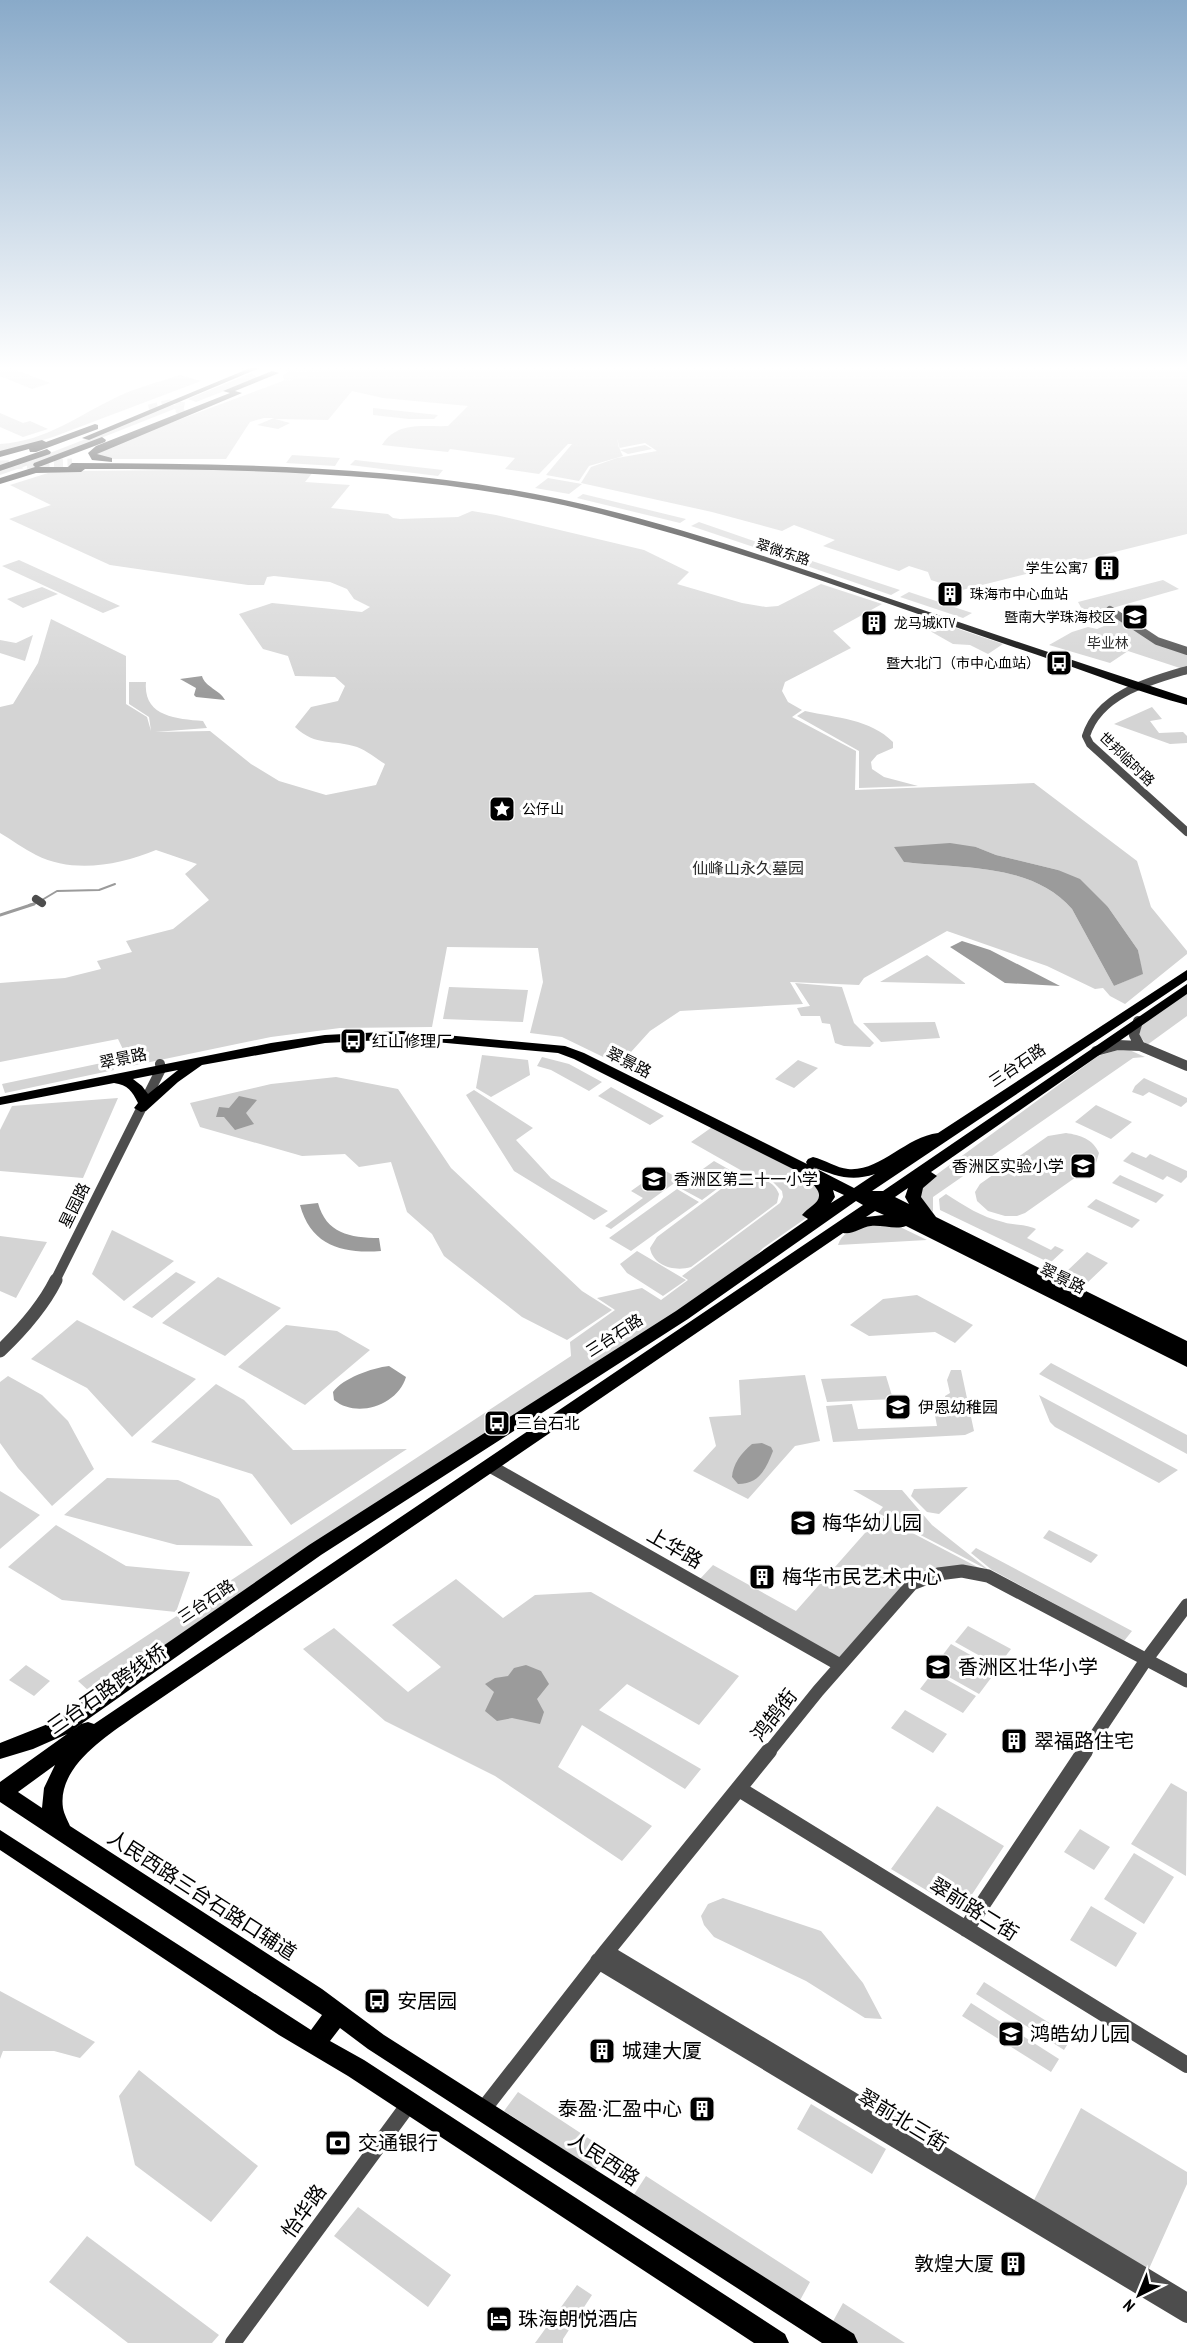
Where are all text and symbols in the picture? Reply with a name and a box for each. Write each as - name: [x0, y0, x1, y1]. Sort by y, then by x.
- street label: 翠微东路: [754, 535, 812, 569]
- building icon: 学生公寓7: [1092, 553, 1122, 583]
- place label: 学生公寓7: [1026, 559, 1088, 577]
- building icon: 珠海市中心血站: [935, 579, 965, 609]
- place label: 珠海市中心血站: [970, 585, 1068, 603]
- school or university icon: 暨南大学珠海校区: [1120, 602, 1150, 632]
- building icon: 龙马城KTV: [859, 608, 889, 638]
- place label: 暨南大学珠海校区: [1004, 608, 1116, 626]
- place label: 龙马城KTV: [894, 614, 956, 632]
- park label: 毕业林: [1087, 634, 1129, 652]
- bus stop icon: 暨大北门（市中心血站）: [1044, 648, 1074, 678]
- place label: 暨大北门（市中心血站）: [886, 654, 1040, 672]
- street label: 世邦临时路: [1096, 728, 1158, 790]
- place icon: 公仔山: [487, 794, 517, 824]
- place label: 公仔山: [522, 800, 564, 818]
- park label: 仙峰山永久墓园: [692, 858, 804, 878]
- bus stop icon: 红山修理厂: [338, 1026, 368, 1056]
- place label: 红山修理厂: [372, 1031, 452, 1051]
- street label: 三台石路: [985, 1039, 1049, 1091]
- street label: 翠景路: [603, 1042, 655, 1082]
- street label: 翠景路: [97, 1043, 149, 1073]
- school or university icon: 香洲区实验小学: [1068, 1151, 1098, 1181]
- place label: 香洲区实验小学: [952, 1156, 1064, 1176]
- school or university icon: 香洲区第二十一小学: [639, 1164, 669, 1194]
- place label: 香洲区第二十一小学: [674, 1169, 818, 1189]
- street label: 星园路: [54, 1179, 94, 1231]
- street label: 翠景路: [1037, 1258, 1089, 1298]
- street label: 三台石路: [582, 1309, 646, 1361]
- school or university icon: 伊恩幼稚园: [883, 1392, 913, 1422]
- place label: 伊恩幼稚园: [918, 1397, 998, 1417]
- bus stop icon: 三台石北: [482, 1408, 512, 1438]
- place label: 三台石北: [516, 1413, 580, 1433]
- school or university icon: 梅华幼儿园: [788, 1508, 818, 1538]
- place label: 梅华幼儿园: [822, 1510, 922, 1536]
- street label: 上华路: [643, 1522, 707, 1574]
- building icon: 梅华市民艺术中心: [747, 1562, 777, 1592]
- place label: 梅华市民艺术中心: [782, 1564, 942, 1590]
- street label: 三台石路: [174, 1575, 238, 1627]
- street label: 三台石路跨线桥: [42, 1638, 172, 1740]
- school or university icon: 香洲区壮华小学: [923, 1652, 953, 1682]
- place label: 香洲区壮华小学: [958, 1654, 1098, 1680]
- street label: 鸿鹄街: [745, 1683, 803, 1747]
- building icon: 翠福路住宅: [999, 1726, 1029, 1756]
- place label: 翠福路住宅: [1034, 1728, 1134, 1754]
- street label: 人民西路三台石路口辅道: [103, 1824, 301, 1966]
- street label: 翠前路二街: [925, 1871, 1023, 1947]
- bus stop icon: 安居园: [362, 1986, 392, 2016]
- place label: 安居园: [397, 1988, 457, 2014]
- school or university icon: 鸿皓幼儿园: [996, 2019, 1026, 2049]
- place label: 鸿皓幼儿园: [1030, 2021, 1130, 2047]
- building icon: 城建大厦: [587, 2036, 617, 2066]
- place label: 城建大厦: [622, 2038, 702, 2064]
- street label: 翠前北三街: [853, 2083, 953, 2157]
- building icon: 泰盈·汇盈中心: [687, 2094, 717, 2124]
- place label: 泰盈·汇盈中心: [558, 2096, 682, 2122]
- street label: 人民西路: [563, 2126, 645, 2192]
- bank icon: 交通银行: [323, 2128, 353, 2158]
- place label: 交通银行: [358, 2130, 438, 2156]
- street label: 怡华路: [276, 2179, 332, 2243]
- building icon: 敦煌大厦: [998, 2249, 1028, 2279]
- place label: 敦煌大厦: [914, 2251, 994, 2277]
- north arrow: [1109, 2265, 1169, 2325]
- text: N: [1119, 2296, 1139, 2316]
- hotel icon: 珠海朗悦酒店: [484, 2304, 514, 2334]
- place label: 珠海朗悦酒店: [518, 2306, 638, 2332]

